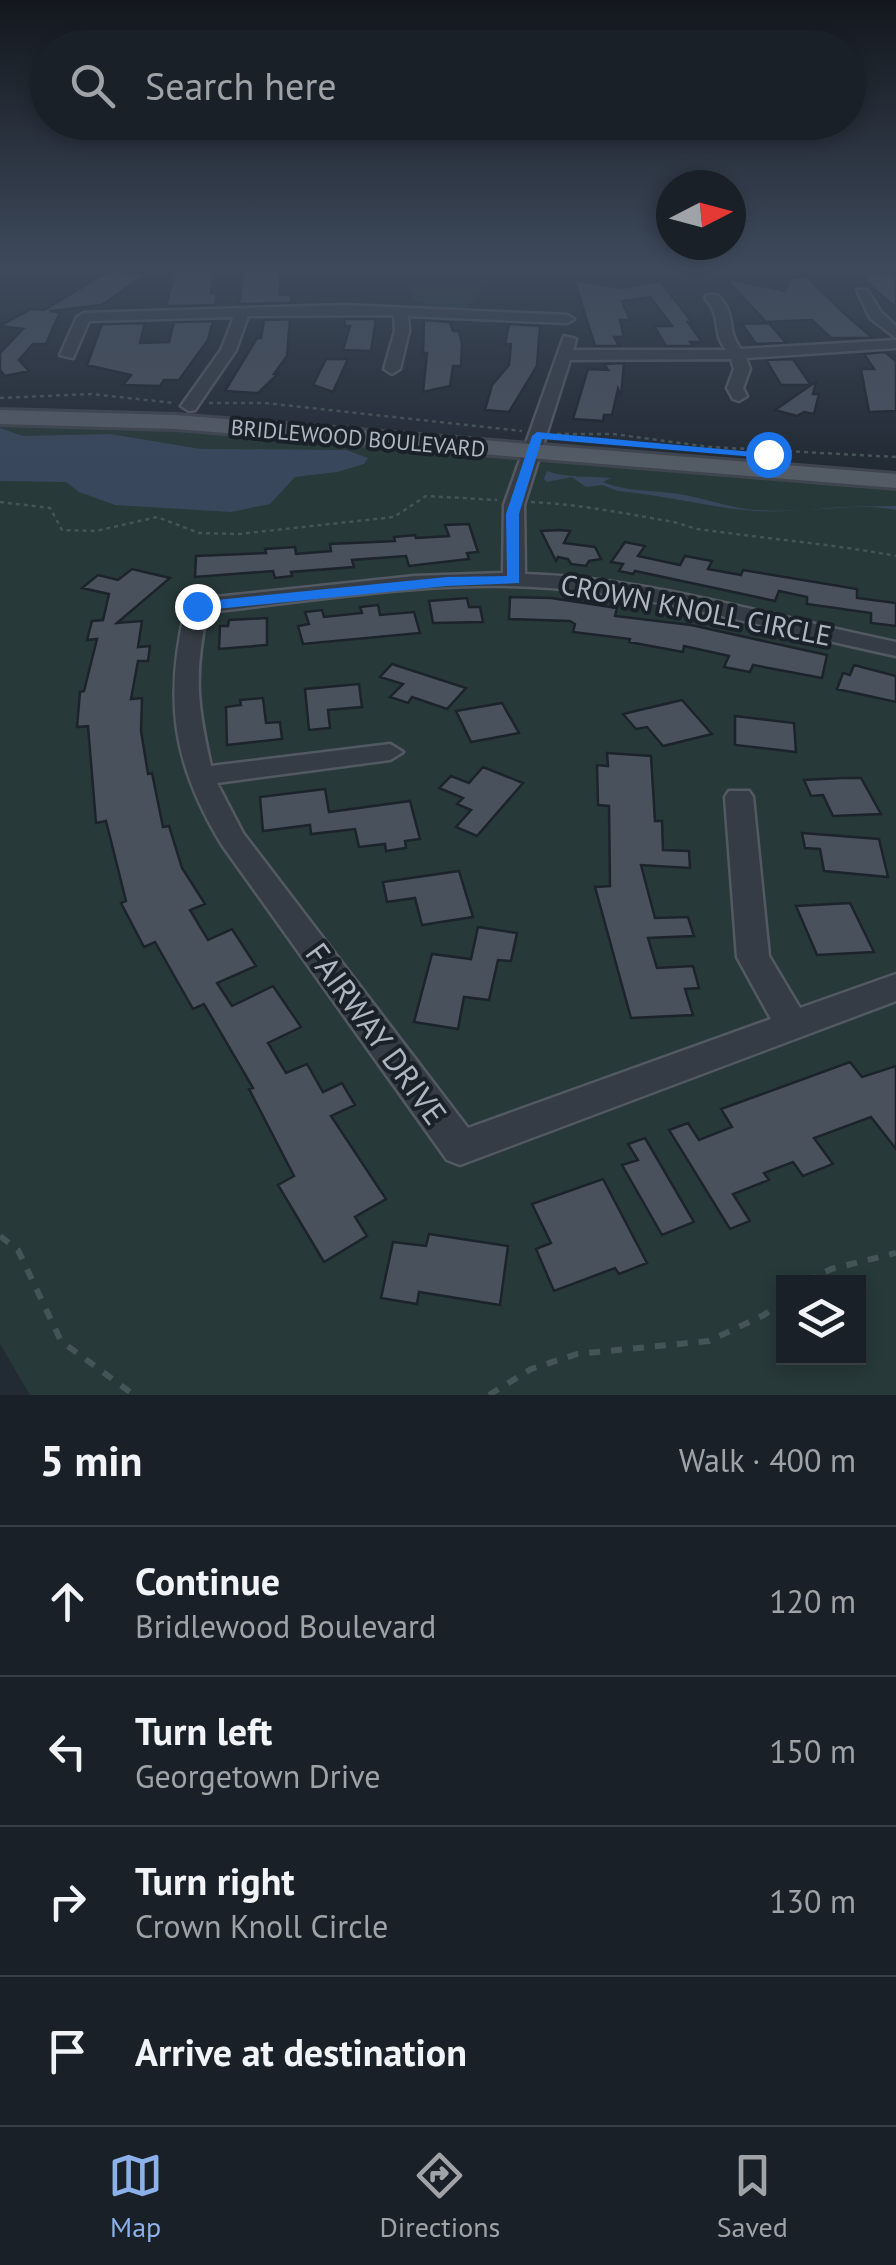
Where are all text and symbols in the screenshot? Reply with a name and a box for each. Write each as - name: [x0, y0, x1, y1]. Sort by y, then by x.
- search box: [30, 30, 866, 140]
- icon: search: [65, 58, 120, 113]
- text: Search here: [145, 61, 337, 110]
- north arrow: [656, 170, 746, 260]
- street label: BRIDLEWOOD BOULEVARD: [230, 413, 486, 463]
- route start: [746, 432, 792, 478]
- street label: CROWN KNOLL CIRCLE: [558, 565, 835, 654]
- route end: [175, 584, 221, 630]
- street label: FAIRWAY DRIVE: [297, 934, 457, 1133]
- map controls: [776, 1275, 866, 1365]
- button: layers: [776, 1275, 866, 1365]
- text: 5 min: [40, 1433, 142, 1488]
- text: Walk · 400 m: [679, 1439, 856, 1481]
- text: Continue: [135, 1556, 280, 1605]
- icon: ahead: [40, 1574, 95, 1629]
- text: 120 m: [769, 1580, 856, 1622]
- text: Bridlewood Boulevard: [135, 1605, 436, 1647]
- text: Turn left: [135, 1706, 272, 1755]
- icon: left: [40, 1724, 95, 1779]
- text: 150 m: [769, 1730, 856, 1772]
- text: Georgetown Drive: [135, 1755, 381, 1797]
- text: Turn right: [135, 1856, 295, 1905]
- icon: right: [40, 1874, 95, 1929]
- text: 130 m: [769, 1880, 856, 1922]
- text: Crown Knoll Circle: [135, 1905, 388, 1947]
- icon: arrive: [40, 2024, 95, 2079]
- text: Arrive at destination: [135, 2027, 467, 2076]
- tab: Map: [108, 2148, 163, 2245]
- tab: Directions: [379, 2148, 500, 2245]
- tab: Saved: [717, 2148, 788, 2245]

